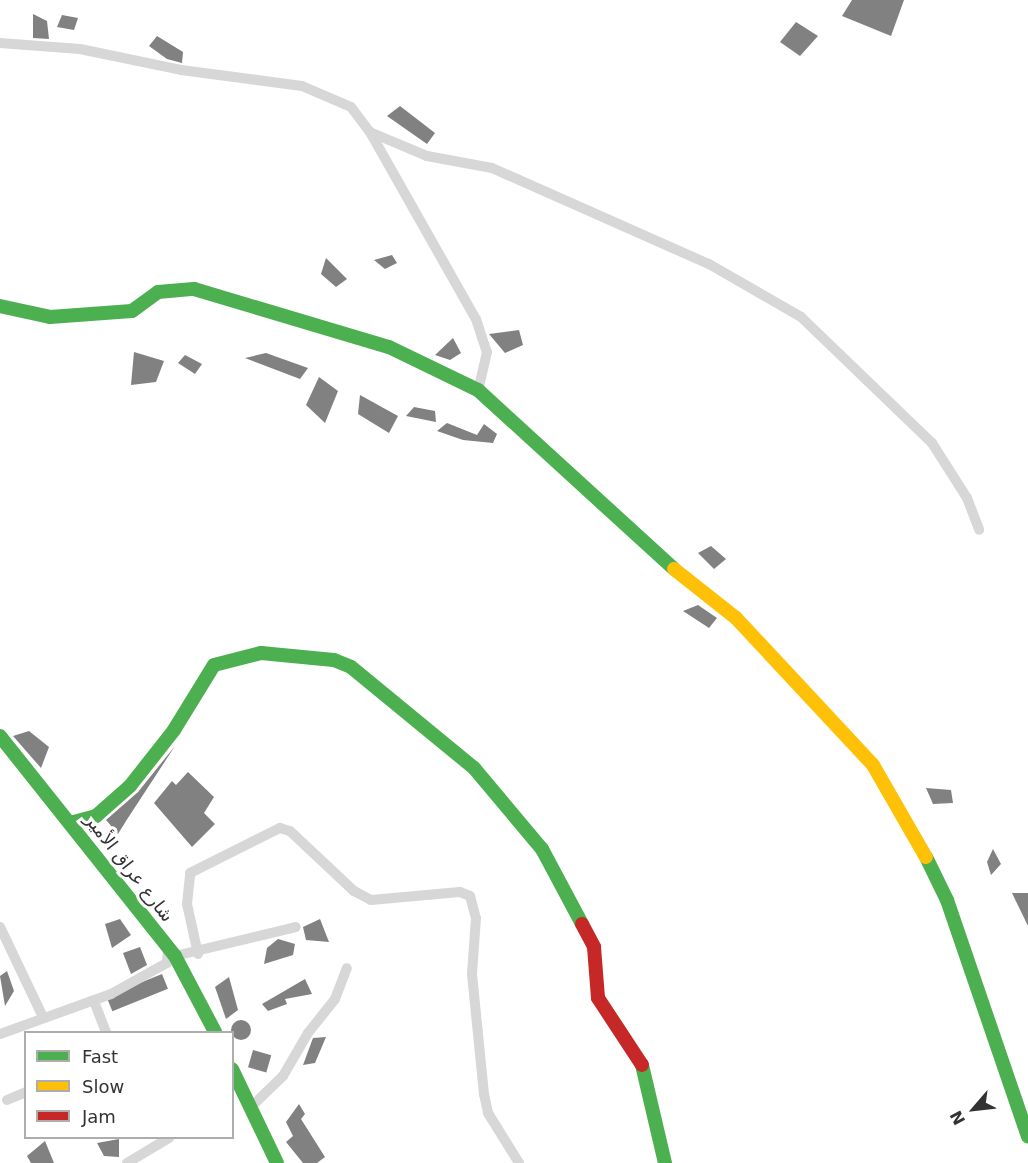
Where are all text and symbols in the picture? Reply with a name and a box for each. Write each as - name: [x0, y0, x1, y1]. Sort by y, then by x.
- street label: شارع عراق الأمير: [80, 810, 178, 926]
- legend: [24, 1031, 234, 1139]
- text: Fast: [82, 1046, 118, 1067]
- text: Slow: [82, 1076, 124, 1097]
- north arrow: [944, 1079, 1004, 1139]
- text: Jam: [82, 1106, 116, 1127]
- text: N: [946, 1107, 969, 1128]

